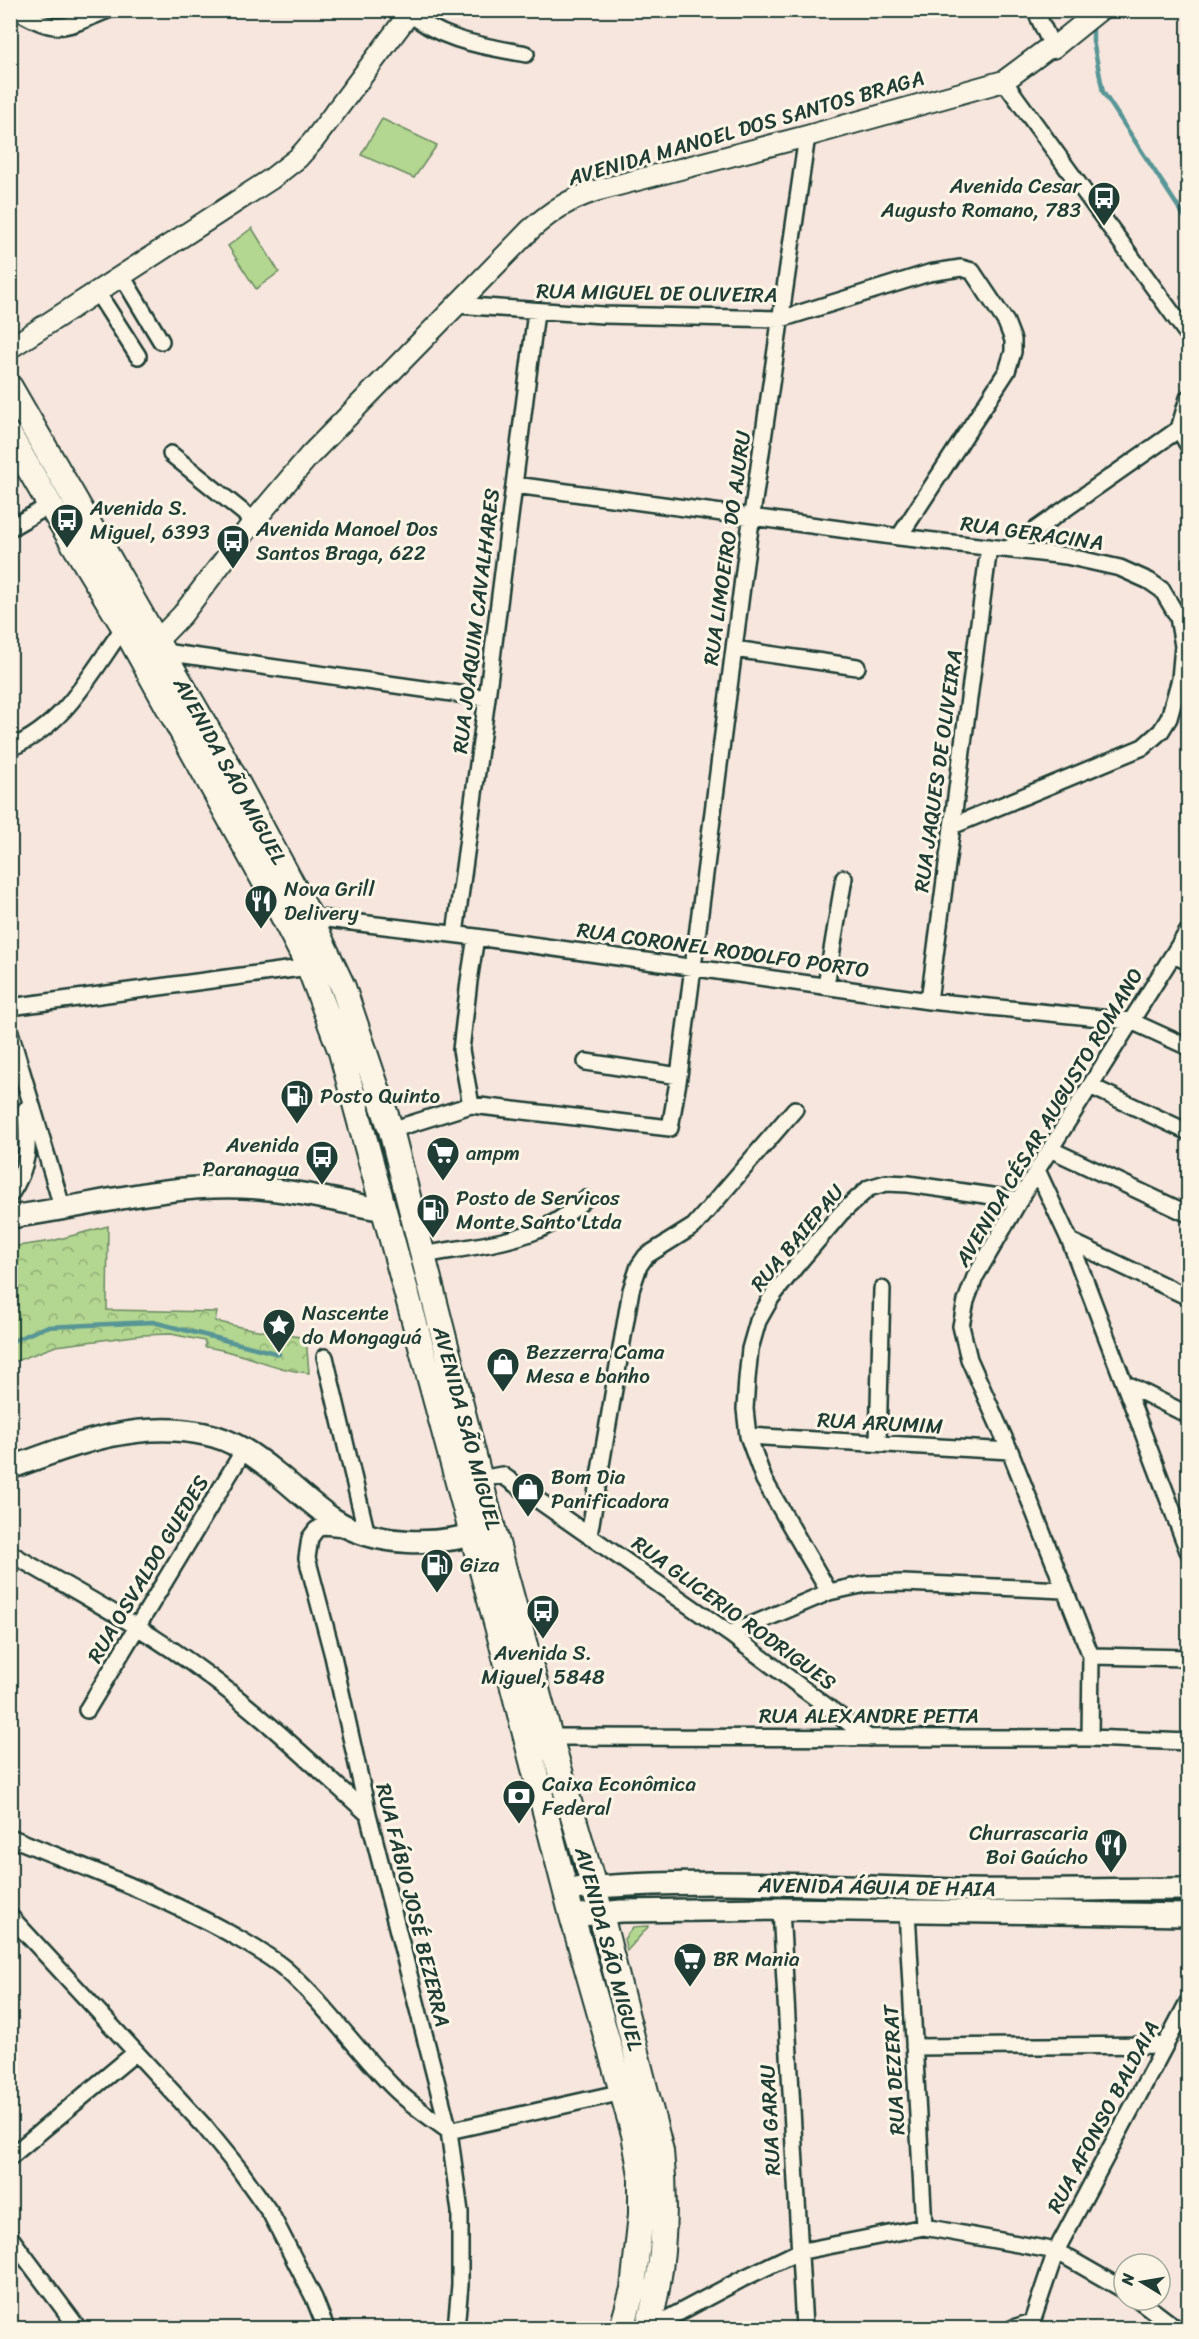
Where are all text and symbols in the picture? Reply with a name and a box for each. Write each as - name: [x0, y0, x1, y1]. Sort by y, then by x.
- street label: AVENIDA MANOEL DOS SANTOS BRAGA: [562, 59, 929, 197]
- place label: Avenida Cesar Augusto Romano, 783: [880, 167, 1082, 229]
- bus stop icon: Avenida Cesar Augusto Romano, 783: [1086, 180, 1122, 227]
- street label: RUA MIGUEL DE OLIVEIRA: [536, 272, 778, 314]
- street label: RUA LIMOEIRO DO AJURU: [692, 428, 762, 668]
- street label: RUA JOAQUIM CAVALHARES: [441, 486, 511, 756]
- place label: Avenida S. Miguel, 6393: [89, 489, 210, 551]
- bus stop icon: Avenida S. Miguel, 6393: [49, 502, 85, 549]
- street label: RUA GERACINA: [958, 504, 1106, 562]
- place label: Avenida Manoel Dos Santos Braga, 622: [255, 510, 438, 572]
- bus stop icon: Avenida Manoel Dos Santos Braga, 622: [215, 523, 251, 570]
- street label: RUA JAQUES DE OLIVEIRA: [902, 647, 974, 895]
- street label: AVENIDA SÃO MIGUEL: [162, 669, 298, 872]
- place label: Nova Grill Delivery: [284, 870, 375, 932]
- restaurant icon: Nova Grill Delivery: [243, 883, 279, 930]
- street label: RUA CORONEL RODOLFO PORTO: [575, 911, 871, 989]
- street label: AVENIDA CÉSAR AUGUSTO ROMANO: [944, 960, 1154, 1275]
- place label: Posto Quinto: [320, 1077, 441, 1115]
- fuel station icon: Posto Quinto: [279, 1078, 315, 1125]
- place label: Avenida Paranagua: [202, 1126, 299, 1188]
- place label: ampm: [466, 1134, 520, 1172]
- supermarket icon: ampm: [425, 1135, 461, 1182]
- bus stop icon: Avenida Paranagua: [304, 1139, 340, 1186]
- street label: RUA BAIEPAU: [740, 1175, 854, 1301]
- place label: Posto de Servicos Monte Santo Ltda: [456, 1179, 622, 1241]
- fuel station icon: Posto de Servicos Monte Santo Ltda: [415, 1192, 451, 1239]
- place label: Nascente do Mongaguá: [302, 1294, 422, 1356]
- place icon: Nascente do Mongaguá: [261, 1307, 297, 1354]
- street label: AVENIDA SÃO MIGUEL: [421, 1321, 513, 1534]
- place label: Bezzerra Cama Mesa e banho: [526, 1333, 665, 1395]
- shop icon: Bezzerra Cama Mesa e banho: [485, 1346, 521, 1393]
- street label: RUA ARUMIM: [816, 1401, 944, 1445]
- place label: Bom Dia Panificadora: [551, 1458, 669, 1520]
- street label: RUA OSVALDO GUEDES: [76, 1467, 220, 1671]
- shop icon: Bom Dia Panificadora: [510, 1471, 546, 1518]
- street label: RUA GLICERIO RODRIGUES: [623, 1525, 845, 1701]
- place label: Giza: [460, 1546, 500, 1584]
- fuel station icon: Giza: [419, 1547, 455, 1594]
- bus stop icon: Avenida S. Miguel, 5848: [525, 1593, 561, 1640]
- place label: Avenida S. Miguel, 5848: [481, 1634, 605, 1696]
- street label: RUA ALEXANDRE PETTA: [759, 1697, 979, 1735]
- place label: Caixa Econômica Federal: [542, 1765, 696, 1827]
- bank icon: Caixa Econômica Federal: [501, 1778, 537, 1825]
- street label: RUA FÁBIO JOSÉ BEZERRA: [364, 1779, 462, 2031]
- place label: Churrascaria Boi Gaúcho: [969, 1814, 1088, 1876]
- restaurant icon: Churrascaria Boi Gaúcho: [1093, 1827, 1129, 1874]
- street label: AVENIDA SÃO MIGUEL: [563, 1842, 655, 2055]
- street label: AVENIDA ÁGUIA DE HAIA: [757, 1866, 996, 1908]
- place label: BR Mania: [713, 1940, 800, 1978]
- supermarket icon: BR Mania: [672, 1941, 708, 1988]
- street label: RUA DEZERAT: [872, 2002, 916, 2136]
- street label: RUA AFONSO BALDAIA: [1036, 2014, 1170, 2220]
- street label: RUA GARAU: [748, 2063, 792, 2177]
- north arrow: [1112, 2252, 1172, 2312]
- text: N: [1112, 2270, 1143, 2288]

